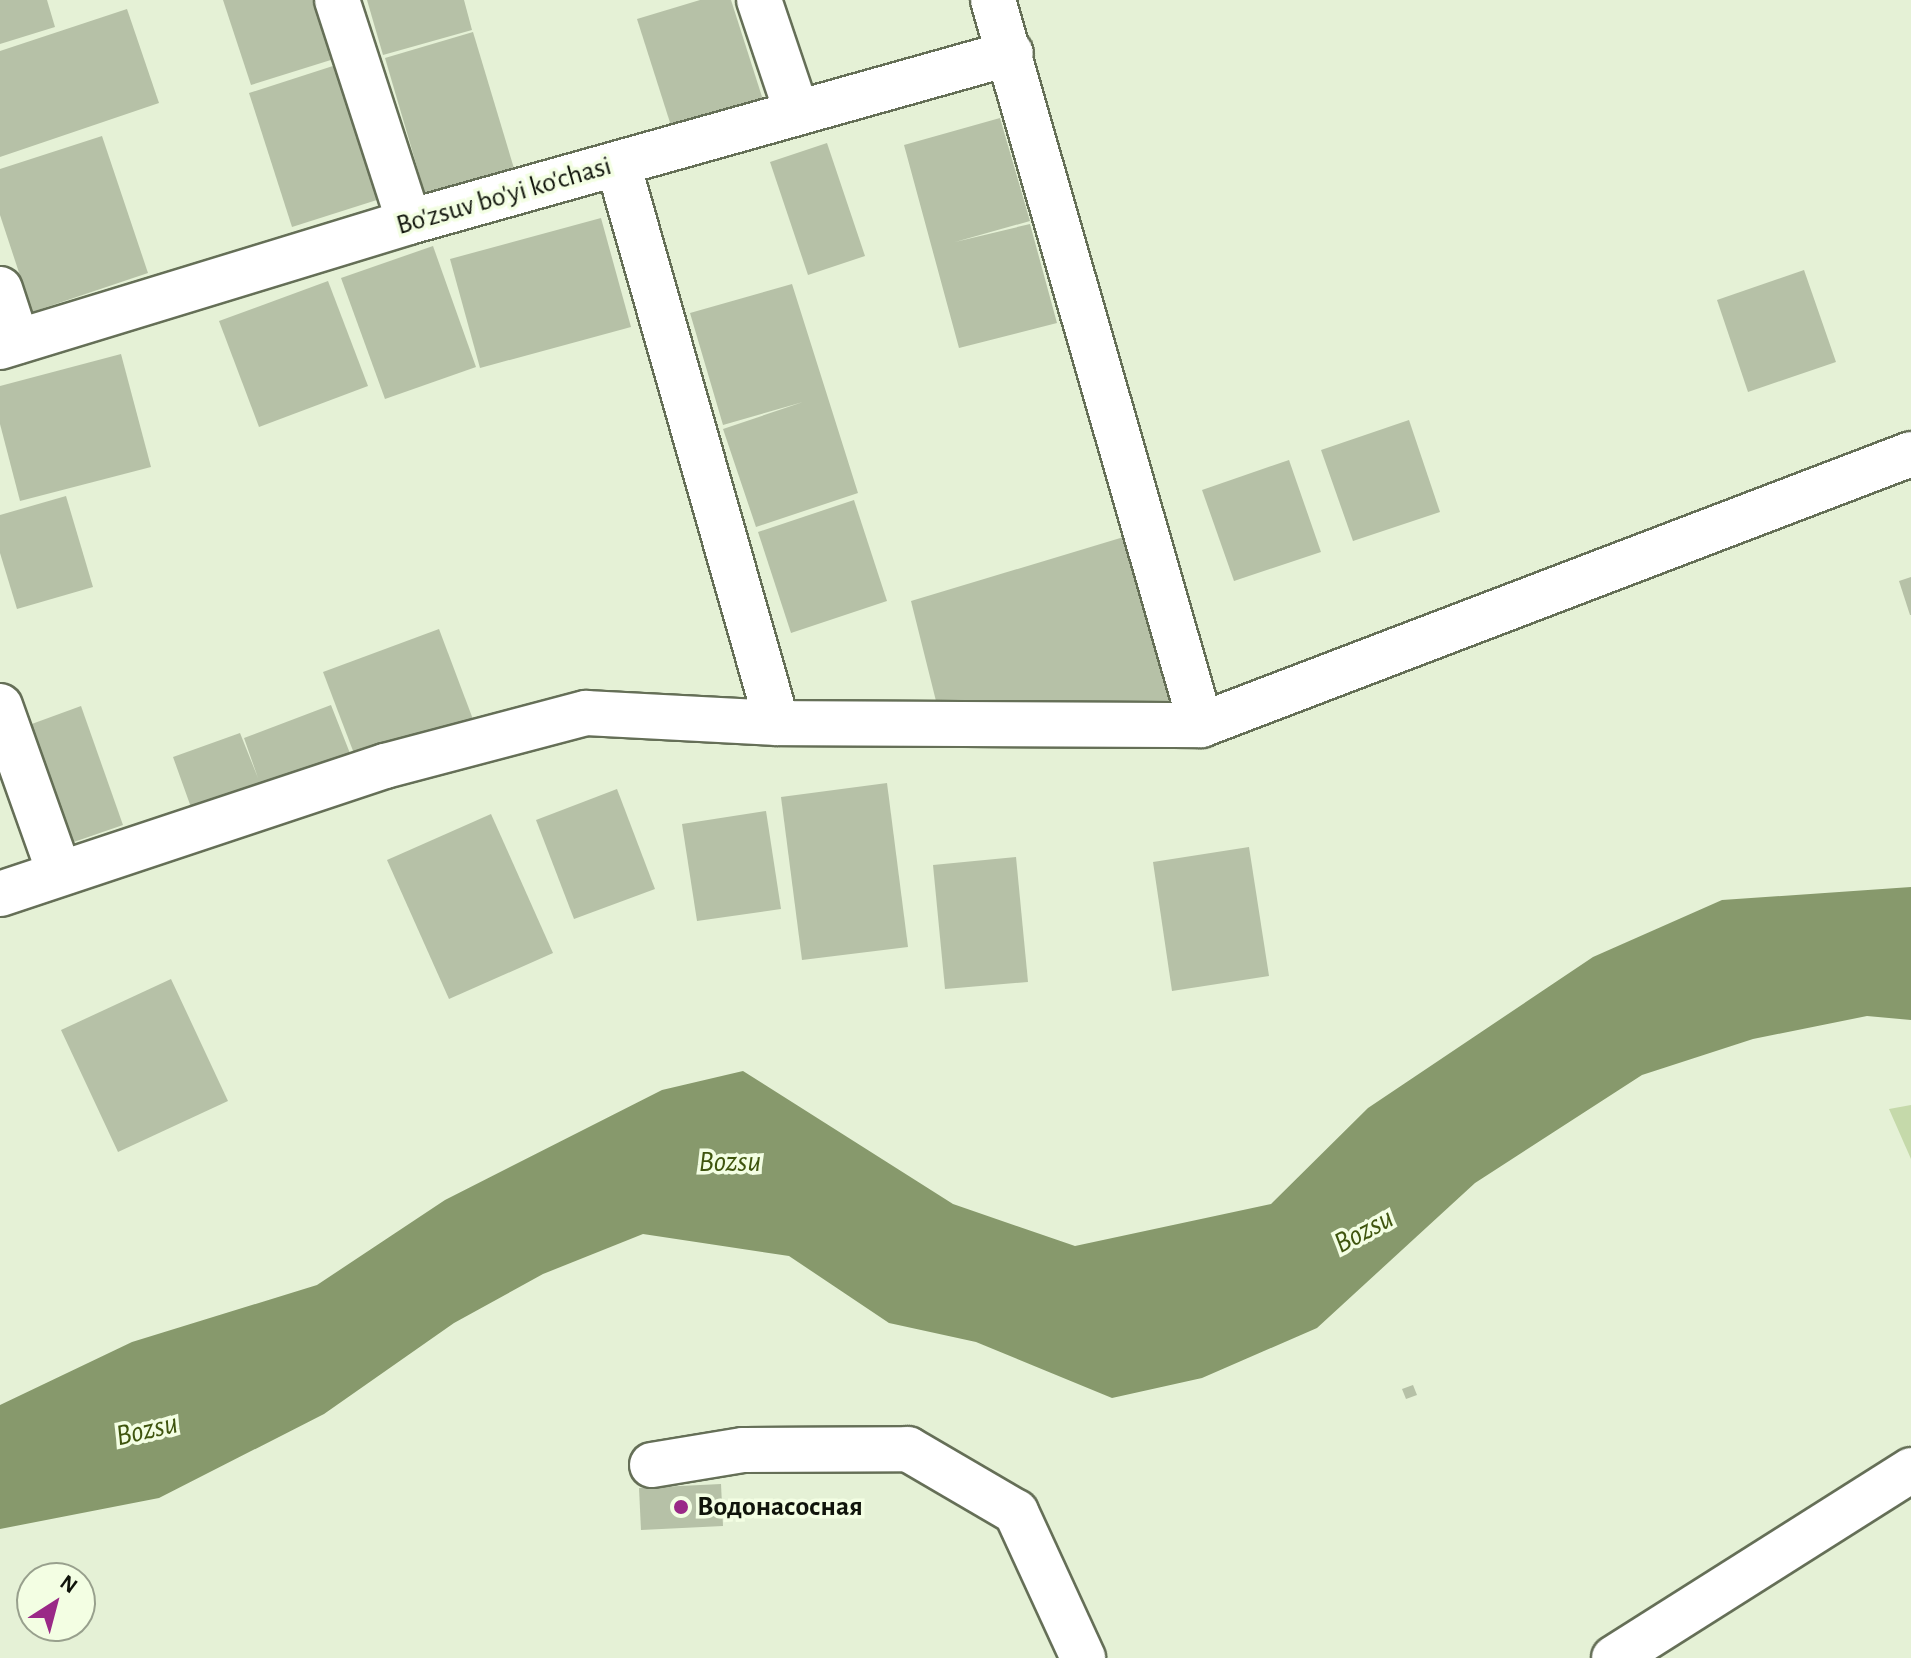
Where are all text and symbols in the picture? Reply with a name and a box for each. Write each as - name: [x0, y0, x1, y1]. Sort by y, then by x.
- street label: Bo'zsuv bo'yi ko'chasi: [393, 149, 615, 243]
- water label: Bozsu: [699, 1144, 761, 1180]
- water label: Bozsu: [1328, 1200, 1400, 1262]
- water label: Bozsu: [112, 1405, 182, 1455]
- place label: Водонасосная: [697, 1490, 863, 1524]
- marker: Водонасосная: [672, 1498, 690, 1516]
- north arrow: [16, 1562, 96, 1642]
- text: N: [56, 1571, 82, 1598]

